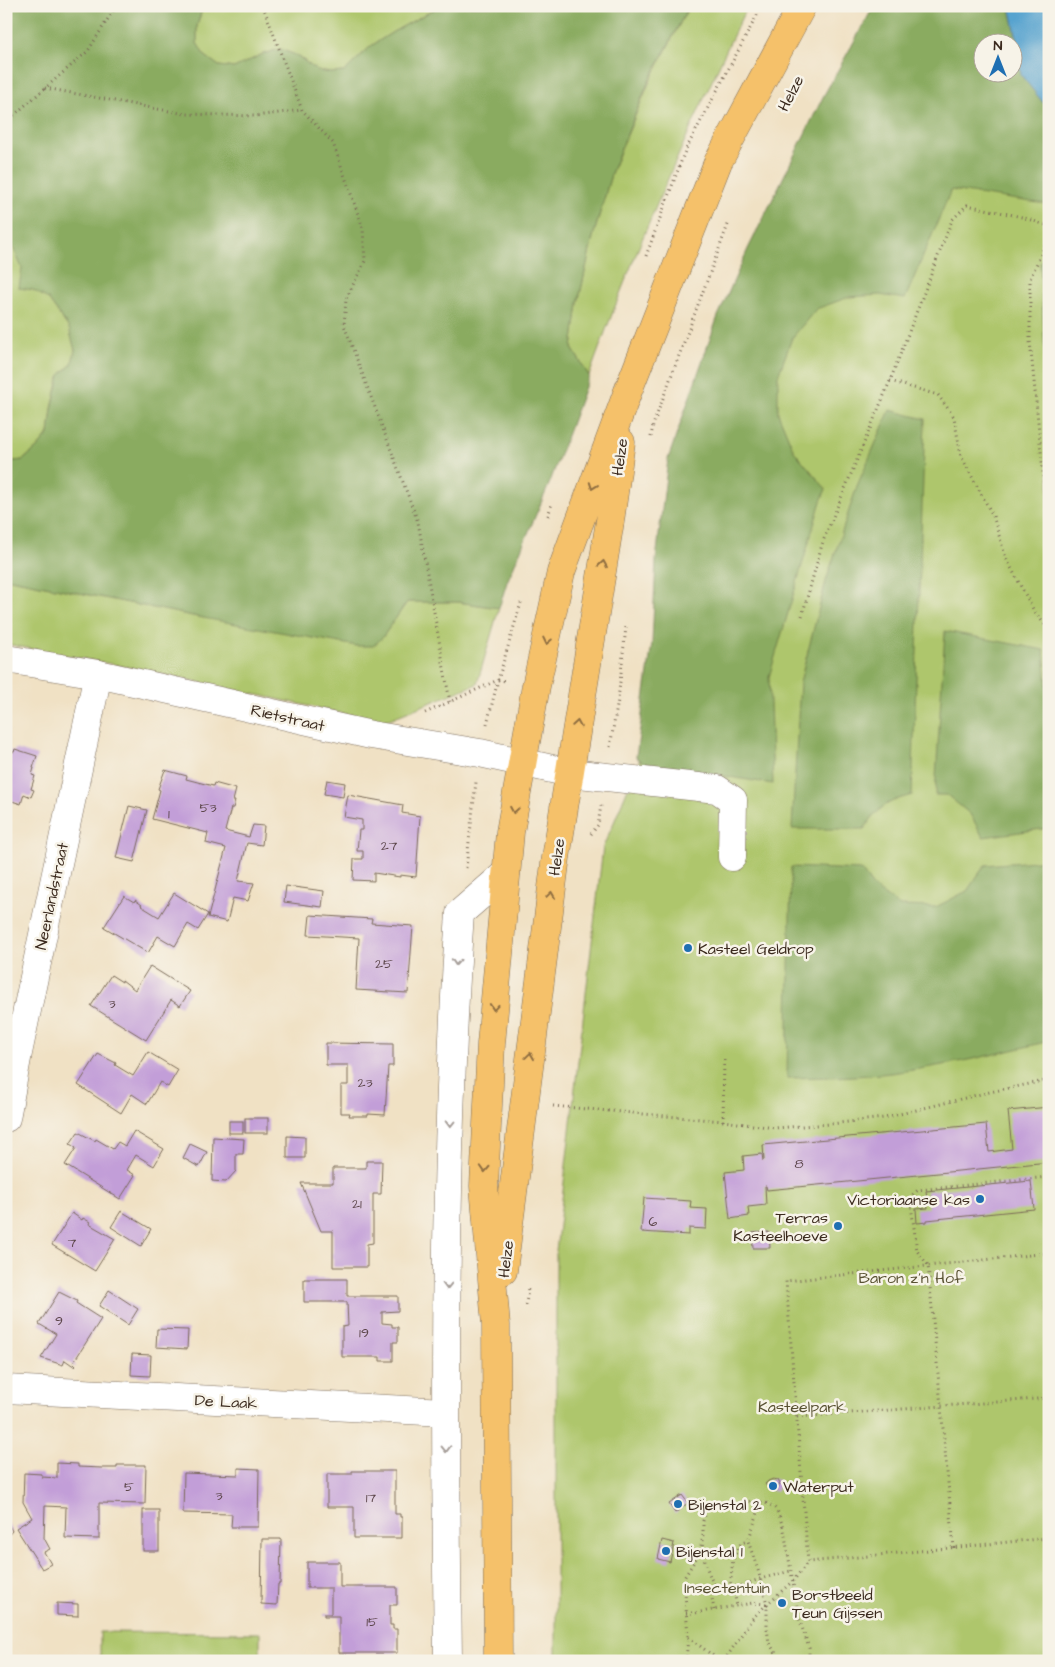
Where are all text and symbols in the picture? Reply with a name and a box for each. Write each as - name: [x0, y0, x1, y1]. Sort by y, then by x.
- north arrow: [972, 32, 1022, 82]
- text: N: [994, 36, 1003, 56]
- street label: Helze: [773, 71, 809, 115]
- street label: Helze: [606, 437, 634, 477]
- one-way arrow: [589, 481, 599, 490]
- one-way arrow: [597, 560, 608, 568]
- one-way arrow: [542, 637, 552, 646]
- street label: Rietstraat: [249, 699, 327, 737]
- one-way arrow: [571, 720, 582, 728]
- house number: 53: [199, 798, 217, 818]
- house number: 1: [168, 804, 170, 824]
- one-way arrow: [509, 806, 520, 814]
- house number: 27: [381, 836, 398, 856]
- street label: Helze: [543, 837, 571, 877]
- street label: Neerlandstraat: [30, 840, 74, 952]
- one-way arrow: [545, 891, 556, 899]
- place label: Kasteel Geldrop: [698, 938, 814, 960]
- marker: Kasteel Geldrop: [682, 942, 694, 954]
- house number: 25: [375, 954, 393, 974]
- one-way arrow: [451, 958, 462, 966]
- house number: 3: [108, 994, 116, 1014]
- one-way arrow: [489, 1003, 500, 1011]
- one-way arrow: [524, 1052, 535, 1060]
- house number: 23: [357, 1073, 373, 1093]
- one-way arrow: [445, 1120, 456, 1128]
- house number: 8: [794, 1154, 804, 1174]
- one-way arrow: [479, 1165, 490, 1173]
- place label: Victoriaanse kas: [847, 1189, 970, 1211]
- marker: Victoriaanse kas: [974, 1193, 986, 1205]
- house number: 21: [352, 1194, 362, 1214]
- place label: Terras Kasteelhoeve: [733, 1207, 828, 1247]
- house number: 6: [649, 1212, 658, 1232]
- marker: Terras Kasteelhoeve: [832, 1220, 844, 1232]
- house number: 7: [68, 1233, 77, 1253]
- street label: Helze: [493, 1239, 519, 1279]
- park label: Baron z'n Hof: [859, 1267, 964, 1289]
- one-way arrow: [442, 1283, 453, 1291]
- house number: 9: [55, 1311, 63, 1331]
- house number: 19: [359, 1323, 369, 1343]
- street label: De Laak: [194, 1389, 258, 1415]
- park label: Kasteelpark: [758, 1396, 846, 1418]
- one-way arrow: [440, 1445, 451, 1453]
- place label: Waterput: [783, 1476, 854, 1498]
- house number: 5: [124, 1477, 134, 1497]
- marker: Waterput: [767, 1480, 779, 1492]
- house number: 3: [215, 1486, 223, 1506]
- house number: 17: [366, 1488, 377, 1508]
- place label: Bijenstal 2: [688, 1494, 762, 1516]
- marker: Bijenstal 2: [672, 1498, 684, 1510]
- place label: Bijenstal 1: [676, 1541, 743, 1563]
- marker: Bijenstal 1: [660, 1545, 672, 1557]
- park label: Insectentuin: [684, 1577, 770, 1599]
- place label: Borstbeeld Teun Gijssen: [792, 1584, 882, 1624]
- marker: Borstbeeld Teun Gijssen: [776, 1597, 788, 1609]
- house number: 15: [366, 1612, 378, 1632]

